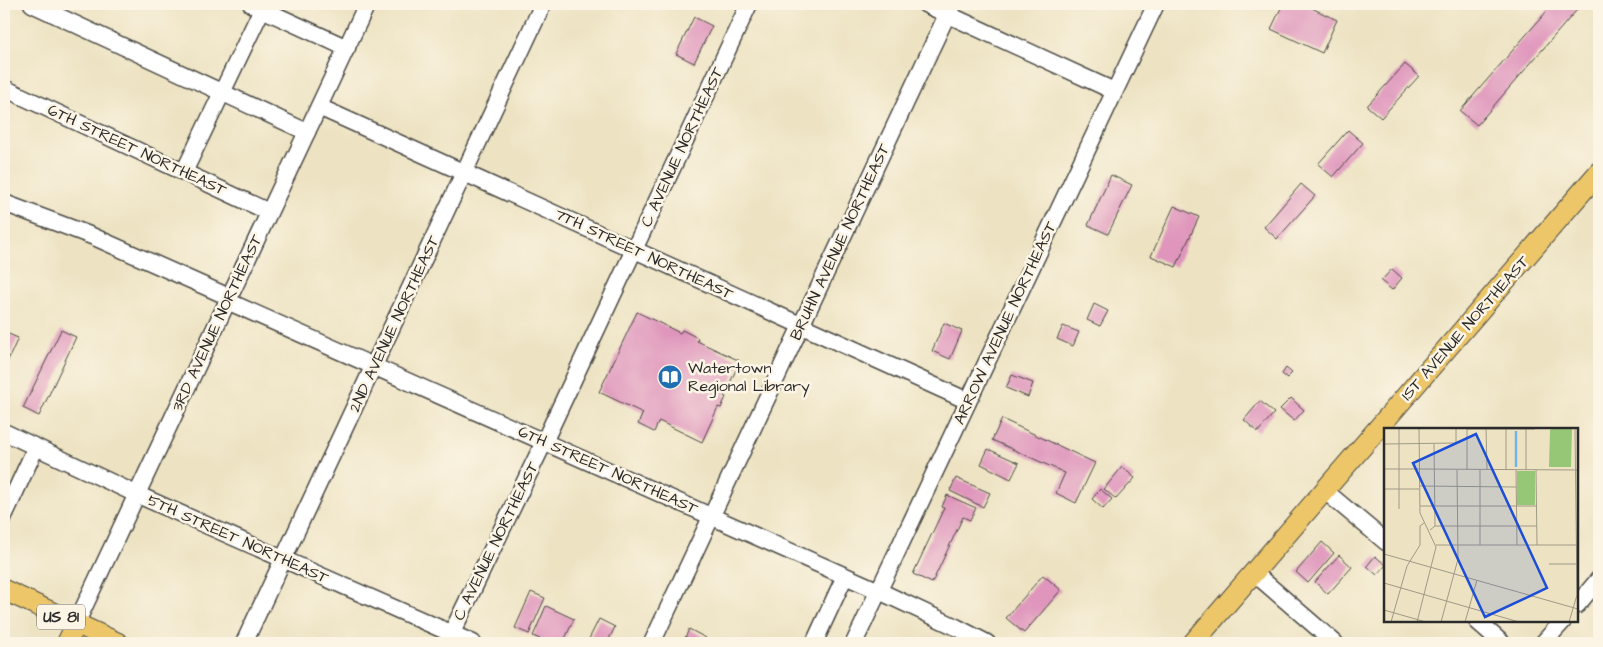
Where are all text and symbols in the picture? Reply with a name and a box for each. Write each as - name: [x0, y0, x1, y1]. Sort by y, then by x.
- street label: C AVENUE NORTHEAST: [635, 63, 729, 231]
- street label: 6TH STREET NORTHEAST: [44, 99, 230, 201]
- street label: BRUHN AVENUE NORTHEAST: [785, 140, 895, 344]
- street label: 7TH STREET NORTHEAST: [551, 203, 737, 305]
- street label: ARROW AVENUE NORTHEAST: [948, 218, 1062, 428]
- street label: 3RD AVENUE NORTHEAST: [166, 231, 268, 415]
- street label: 2ND AVENUE NORTHEAST: [343, 232, 445, 416]
- street label: 1ST AVENUE NORTHEAST: [1396, 251, 1534, 405]
- place label: Watertown Regional Library: [688, 357, 810, 398]
- library icon: Watertown Regional Library: [657, 364, 683, 390]
- street label: 6TH STREET NORTHEAST: [515, 420, 702, 520]
- inset map: [1384, 428, 1578, 622]
- street label: C AVENUE NORTHEAST: [448, 458, 544, 624]
- street label: 5TH STREET NORTHEAST: [144, 489, 332, 589]
- road number: US 81: [37, 604, 85, 630]

